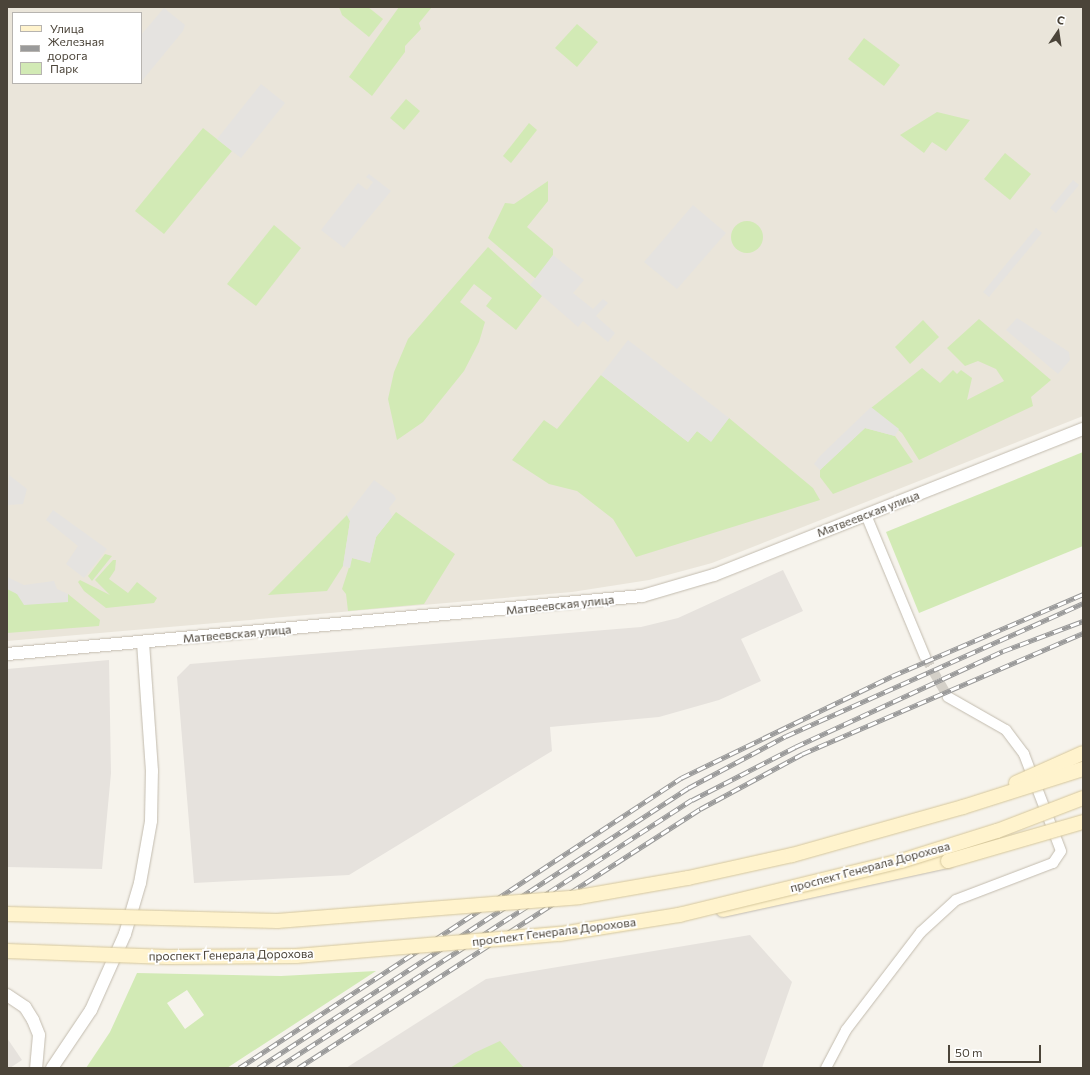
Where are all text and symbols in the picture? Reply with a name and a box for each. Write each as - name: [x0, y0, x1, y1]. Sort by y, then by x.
- legend: [12, 12, 142, 84]
- north arrow: [1038, 12, 1078, 52]
- text: С: [1056, 13, 1066, 27]
- text: Улица: [50, 21, 84, 35]
- text: Железная дорога: [48, 34, 104, 62]
- text: Парк: [50, 61, 79, 75]
- street label: Матвеевская улица: [815, 488, 921, 540]
- street label: Матвеевская улица: [505, 592, 615, 618]
- street label: Матвеевская улица: [182, 622, 292, 646]
- street label: проспект Генерала Дорохова: [789, 839, 951, 895]
- street label: проспект Генерала Дорохова: [471, 915, 637, 949]
- street label: проспект Генерала Дорохова: [148, 946, 314, 964]
- scale bar: [950, 1037, 1043, 1063]
- text: 50 m: [955, 1045, 983, 1059]

